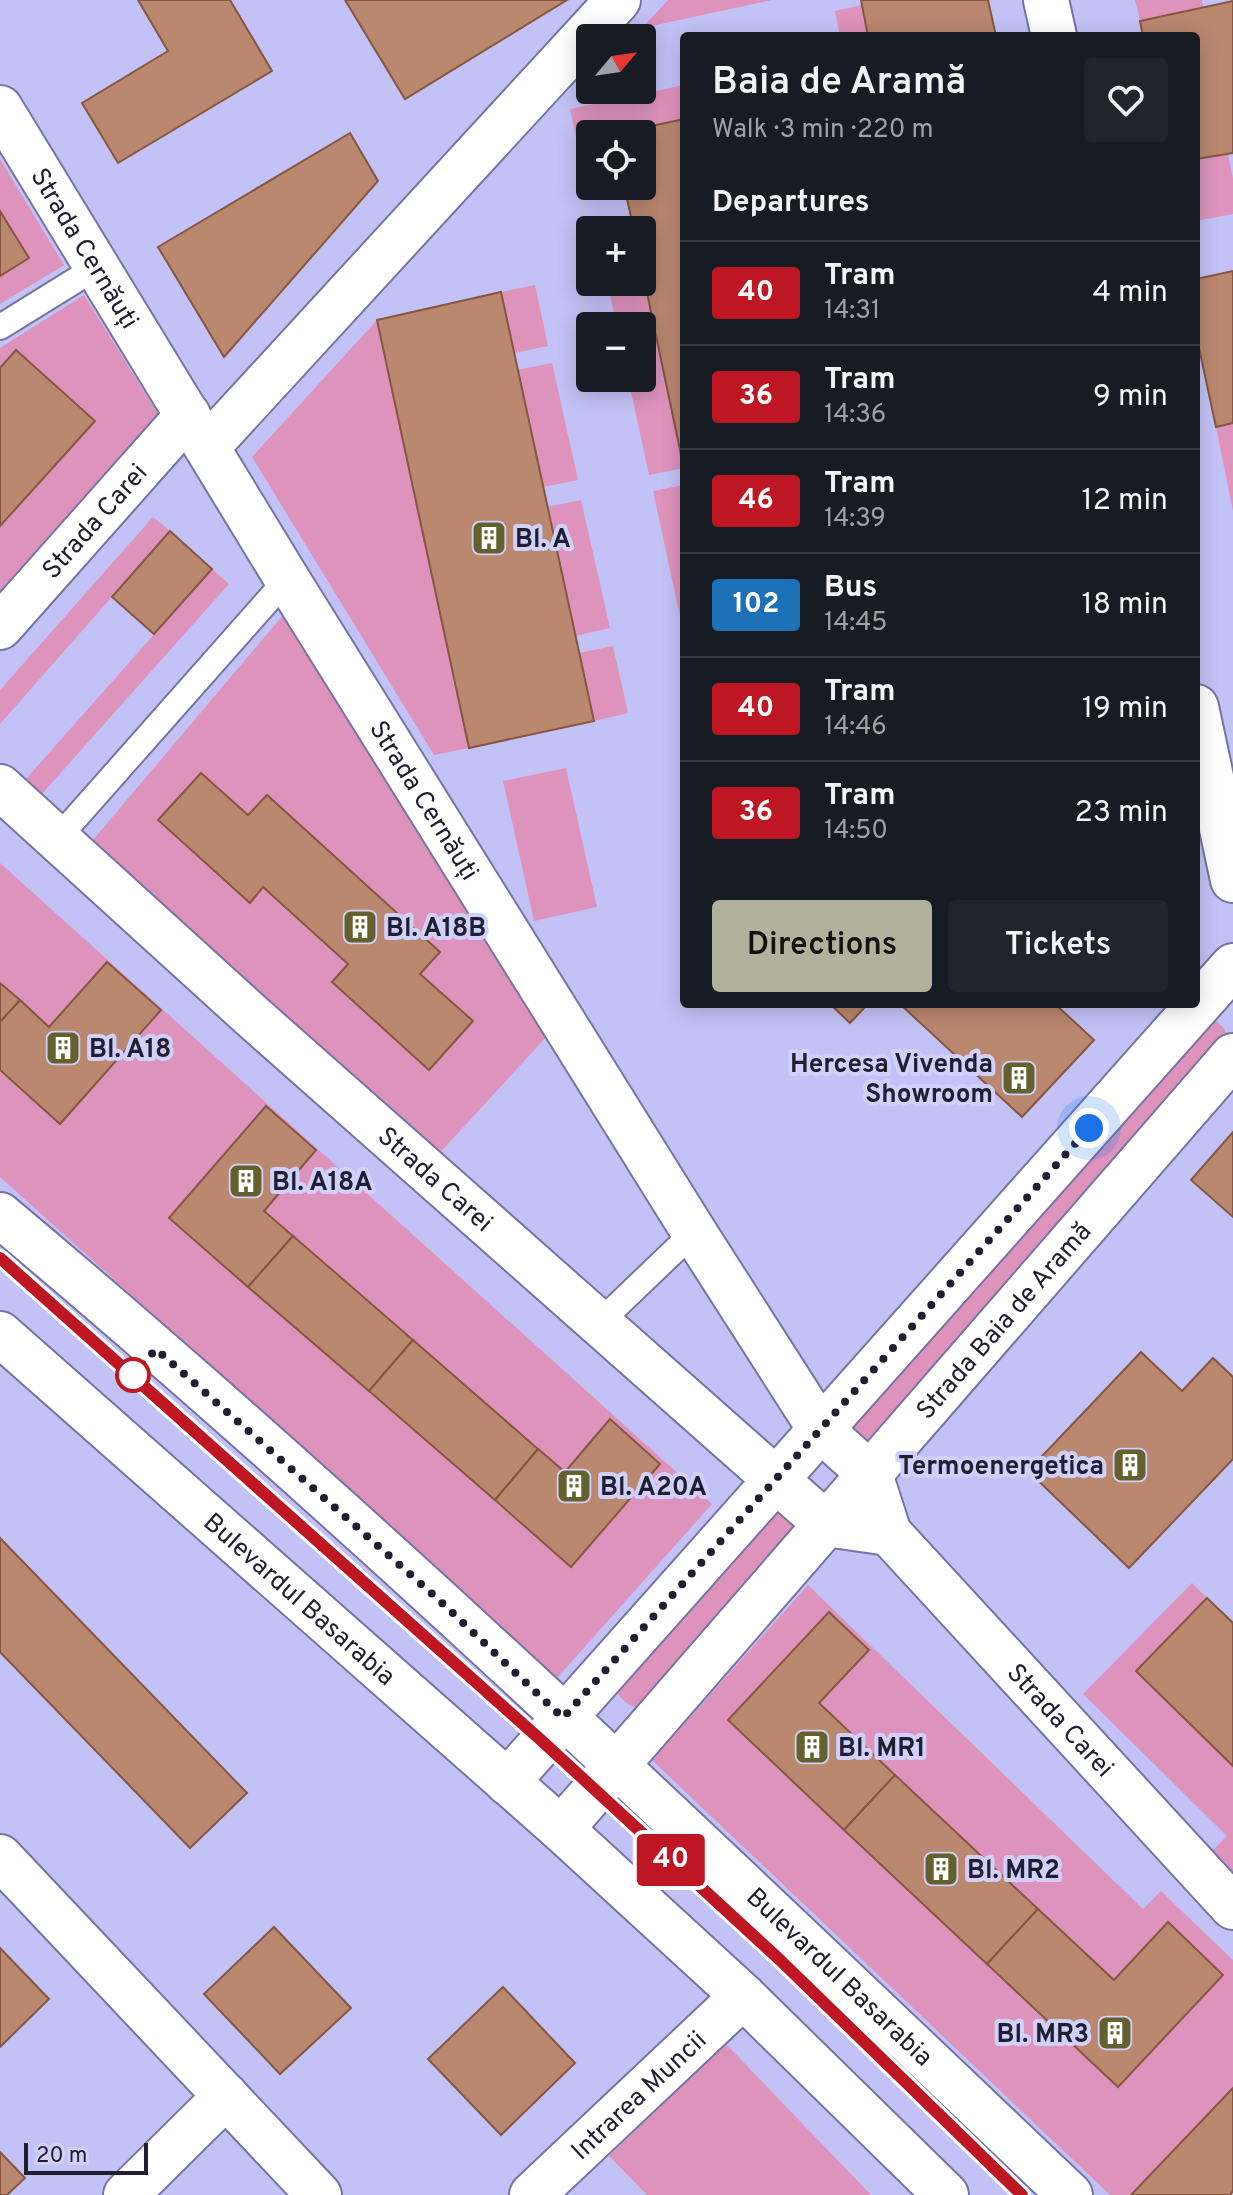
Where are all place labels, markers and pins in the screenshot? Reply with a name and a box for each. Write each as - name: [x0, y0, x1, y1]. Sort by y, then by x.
- building icon: Bl. A: [470, 519, 508, 557]
- place label: Bl. A: [515, 524, 571, 557]
- building icon: Bl. A18B: [341, 908, 379, 946]
- place label: Bl. A18B: [386, 913, 486, 946]
- building icon: Bl. A18: [44, 1029, 82, 1067]
- place label: Bl. A18: [89, 1034, 171, 1067]
- place label: Hercesa Vivenda Showroom: [790, 1049, 993, 1112]
- building icon: Hercesa Vivenda Showroom: [1000, 1059, 1038, 1097]
- building icon: Bl. A18A: [227, 1162, 265, 1200]
- place label: Bl. A18A: [272, 1167, 373, 1200]
- unlabelled marker: [116, 1358, 150, 1392]
- building icon: Termoenergetica: [1111, 1446, 1149, 1484]
- place label: Termoenergetica: [898, 1451, 1104, 1484]
- building icon: Bl. A20A: [555, 1467, 593, 1505]
- place label: Bl. A20A: [600, 1472, 707, 1505]
- building icon: Bl. MR1: [793, 1728, 831, 1766]
- place label: Bl. MR1: [838, 1733, 926, 1766]
- building icon: Bl. MR2: [922, 1850, 960, 1888]
- place label: Bl. MR2: [967, 1855, 1060, 1888]
- building icon: Bl. MR3: [1096, 2014, 1134, 2052]
- place label: Bl. MR3: [997, 2019, 1089, 2052]

